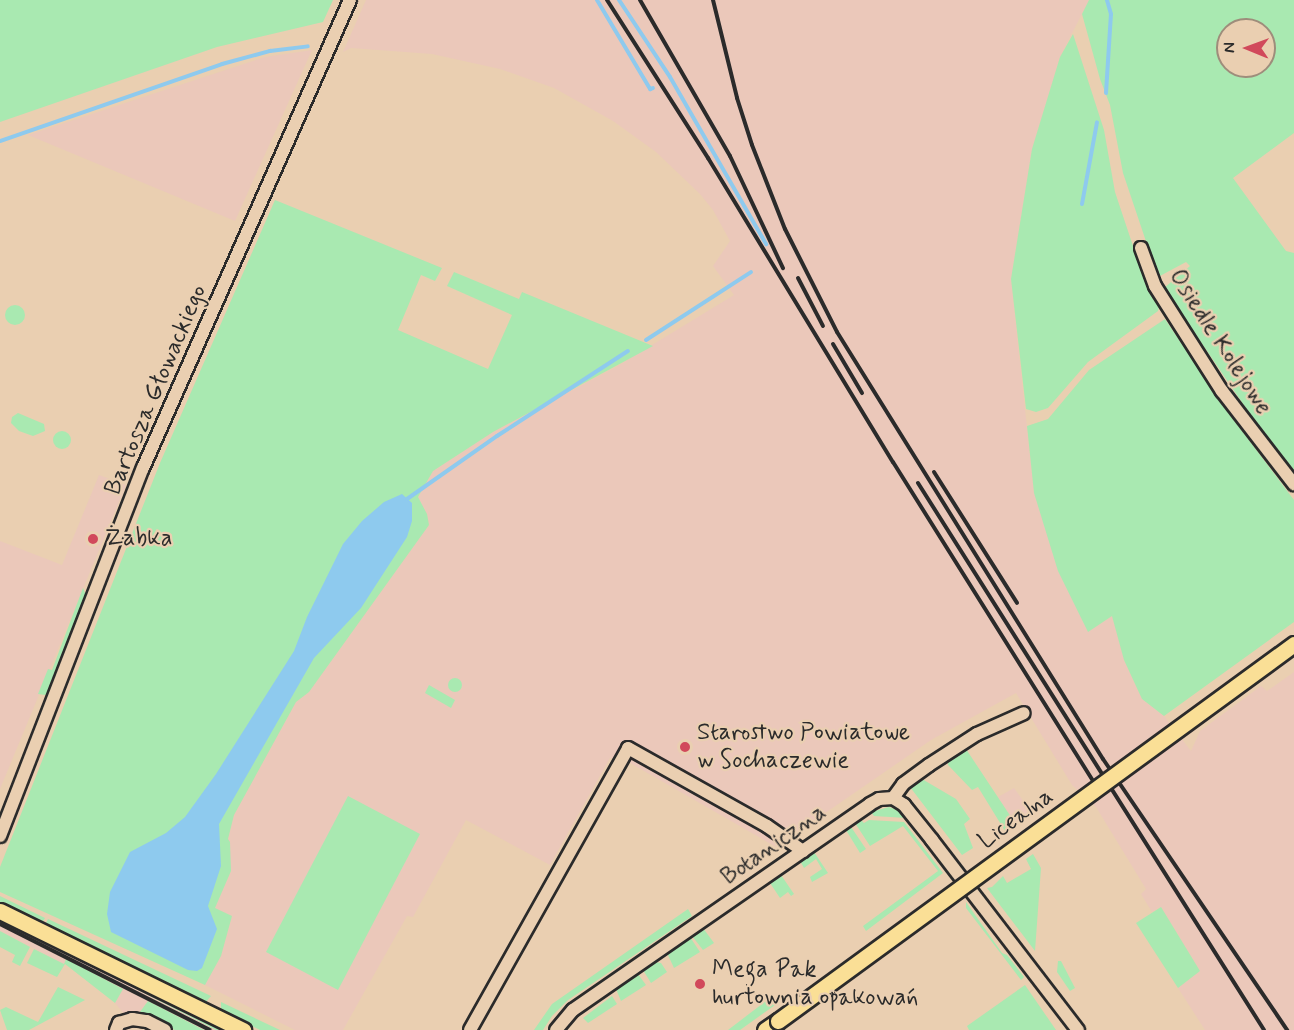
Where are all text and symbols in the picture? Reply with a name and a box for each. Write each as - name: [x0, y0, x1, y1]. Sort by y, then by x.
- north arrow: [1216, 18, 1276, 78]
- text: N: [1219, 42, 1240, 53]
- street label: Osiedle Kolejowe: [1162, 263, 1278, 421]
- street label: Bartosza Głowackiego: [99, 281, 213, 499]
- place label: Żabka: [105, 525, 173, 553]
- marker: Żabka: [86, 532, 100, 546]
- place label: Starostwo Powiatowe w Sochaczewie: [697, 719, 905, 775]
- marker: Starostwo Powiatowe w Sochaczewie: [678, 740, 692, 754]
- street label: Licealna: [973, 782, 1059, 856]
- street label: Botaniczna: [716, 798, 832, 892]
- place label: Mega Pak hurtownia opakowań: [712, 956, 916, 1012]
- marker: Mega Pak hurtownia opakowań: [693, 977, 707, 991]

